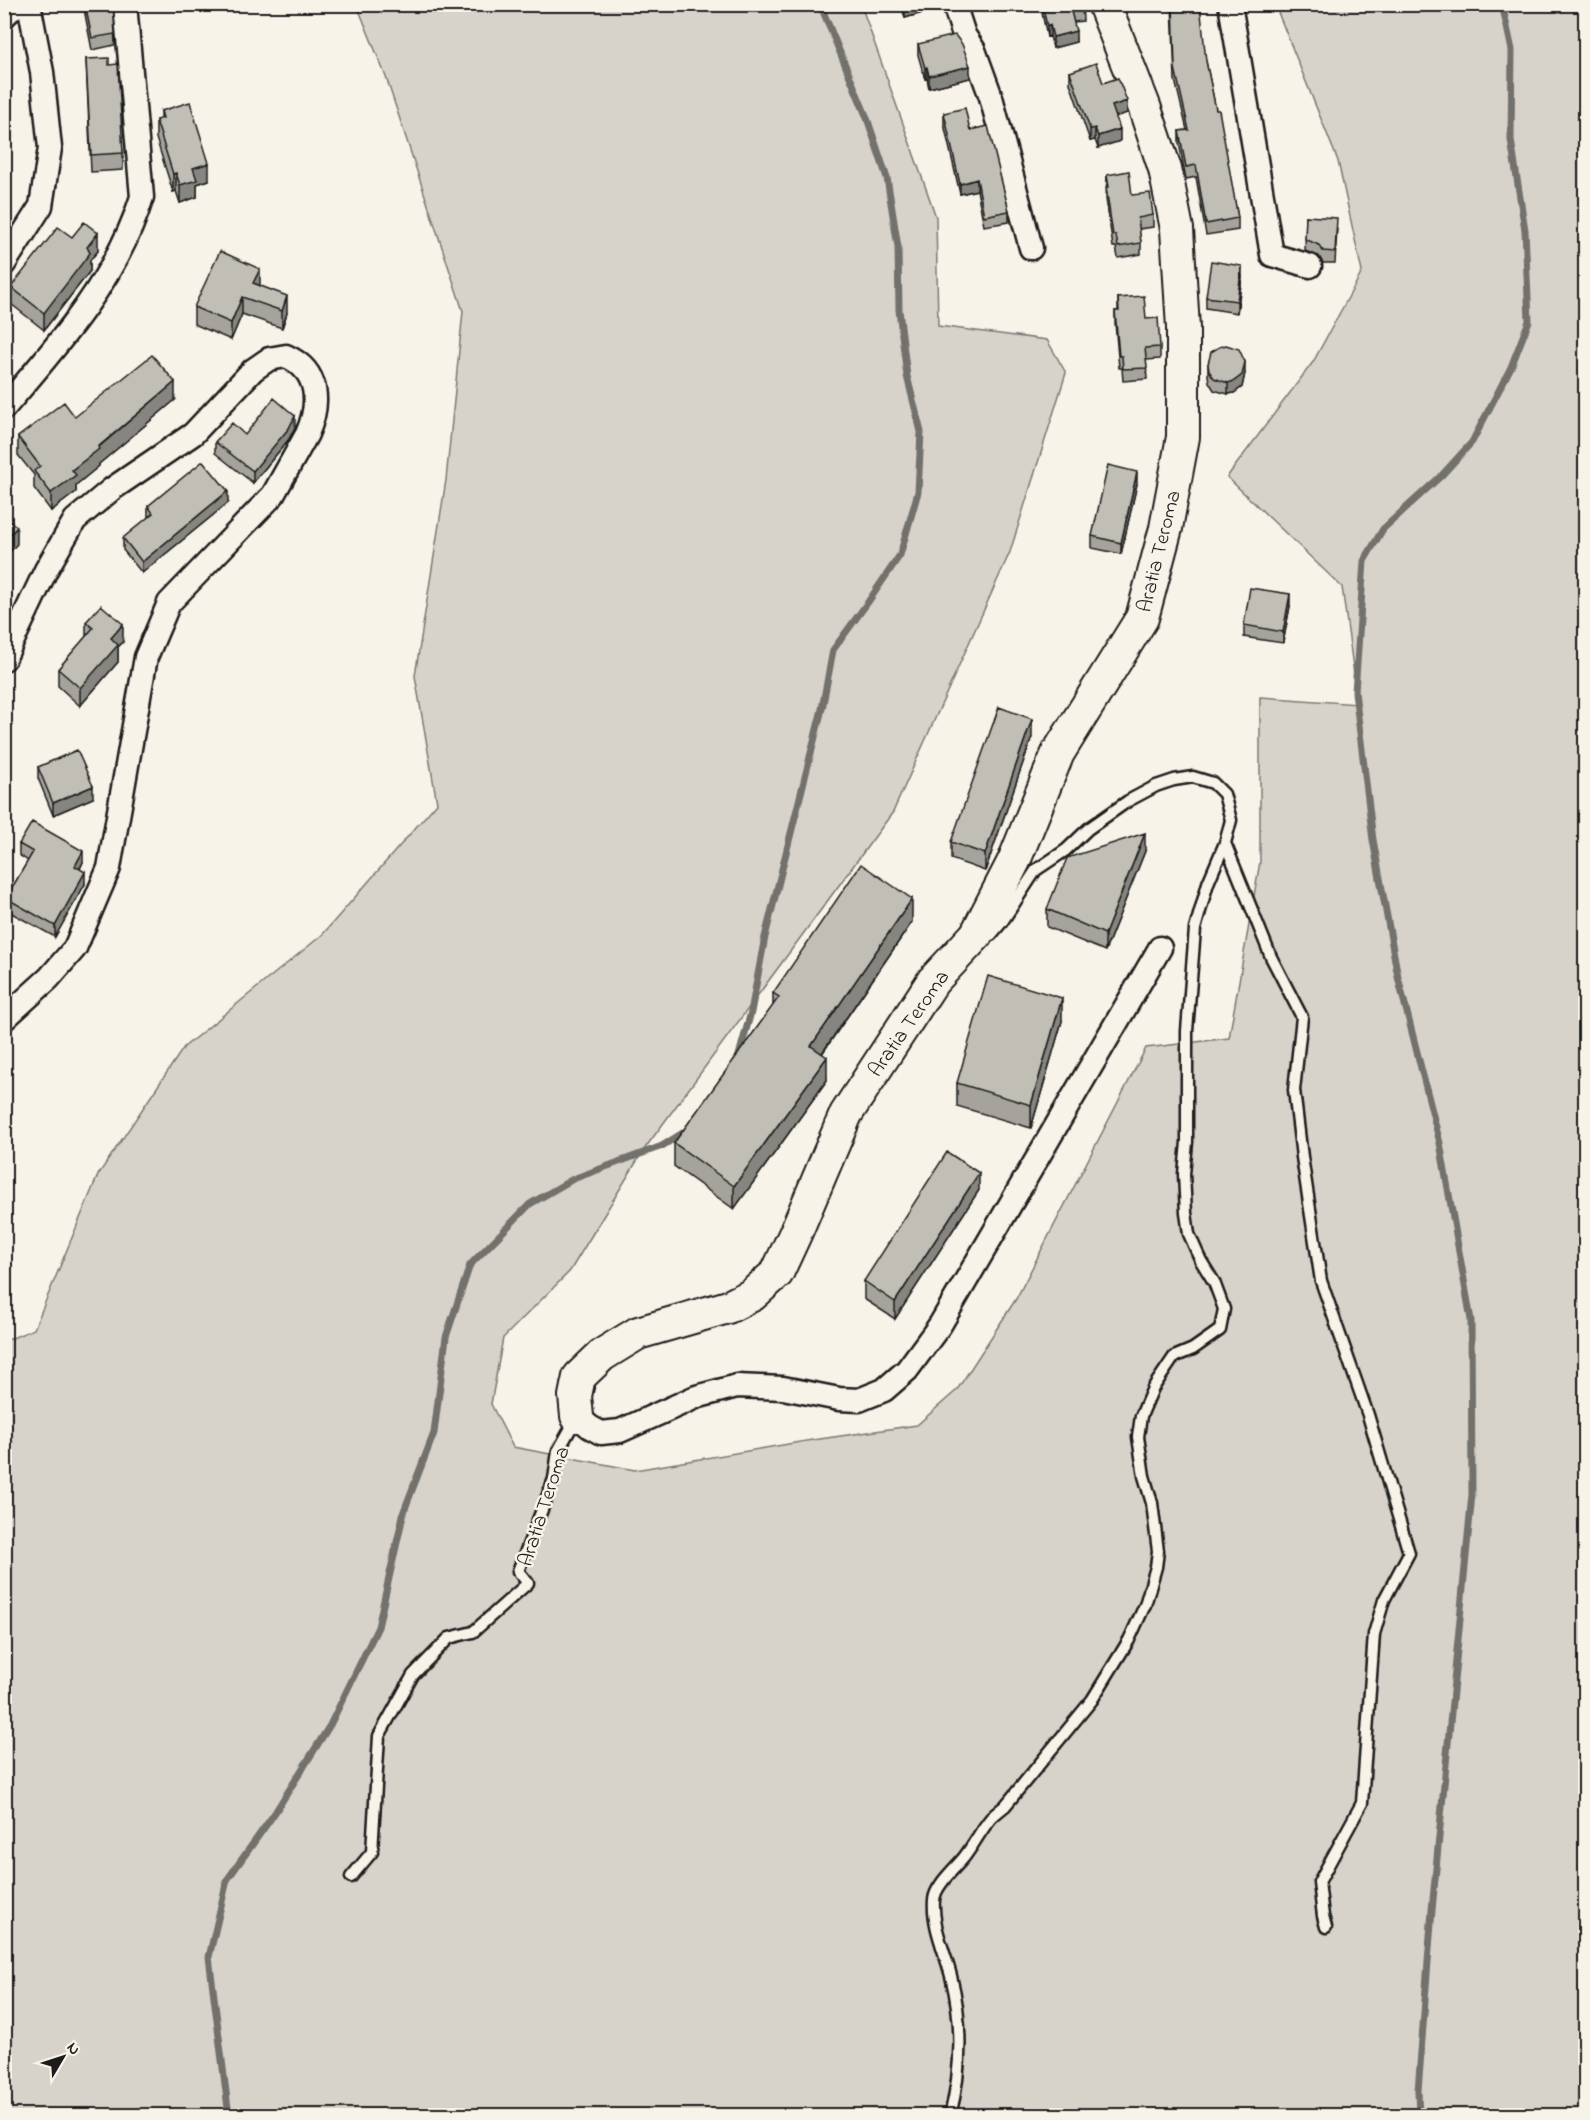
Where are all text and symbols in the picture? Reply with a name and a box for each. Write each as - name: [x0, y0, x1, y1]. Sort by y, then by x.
- street label: Aratia Teroma: [1130, 487, 1190, 616]
- street label: Aratia Teroma: [862, 964, 958, 1084]
- street label: Aratia Teroma: [511, 1443, 578, 1571]
- north arrow: [33, 2027, 93, 2087]
- text: N: [60, 2037, 86, 2061]

